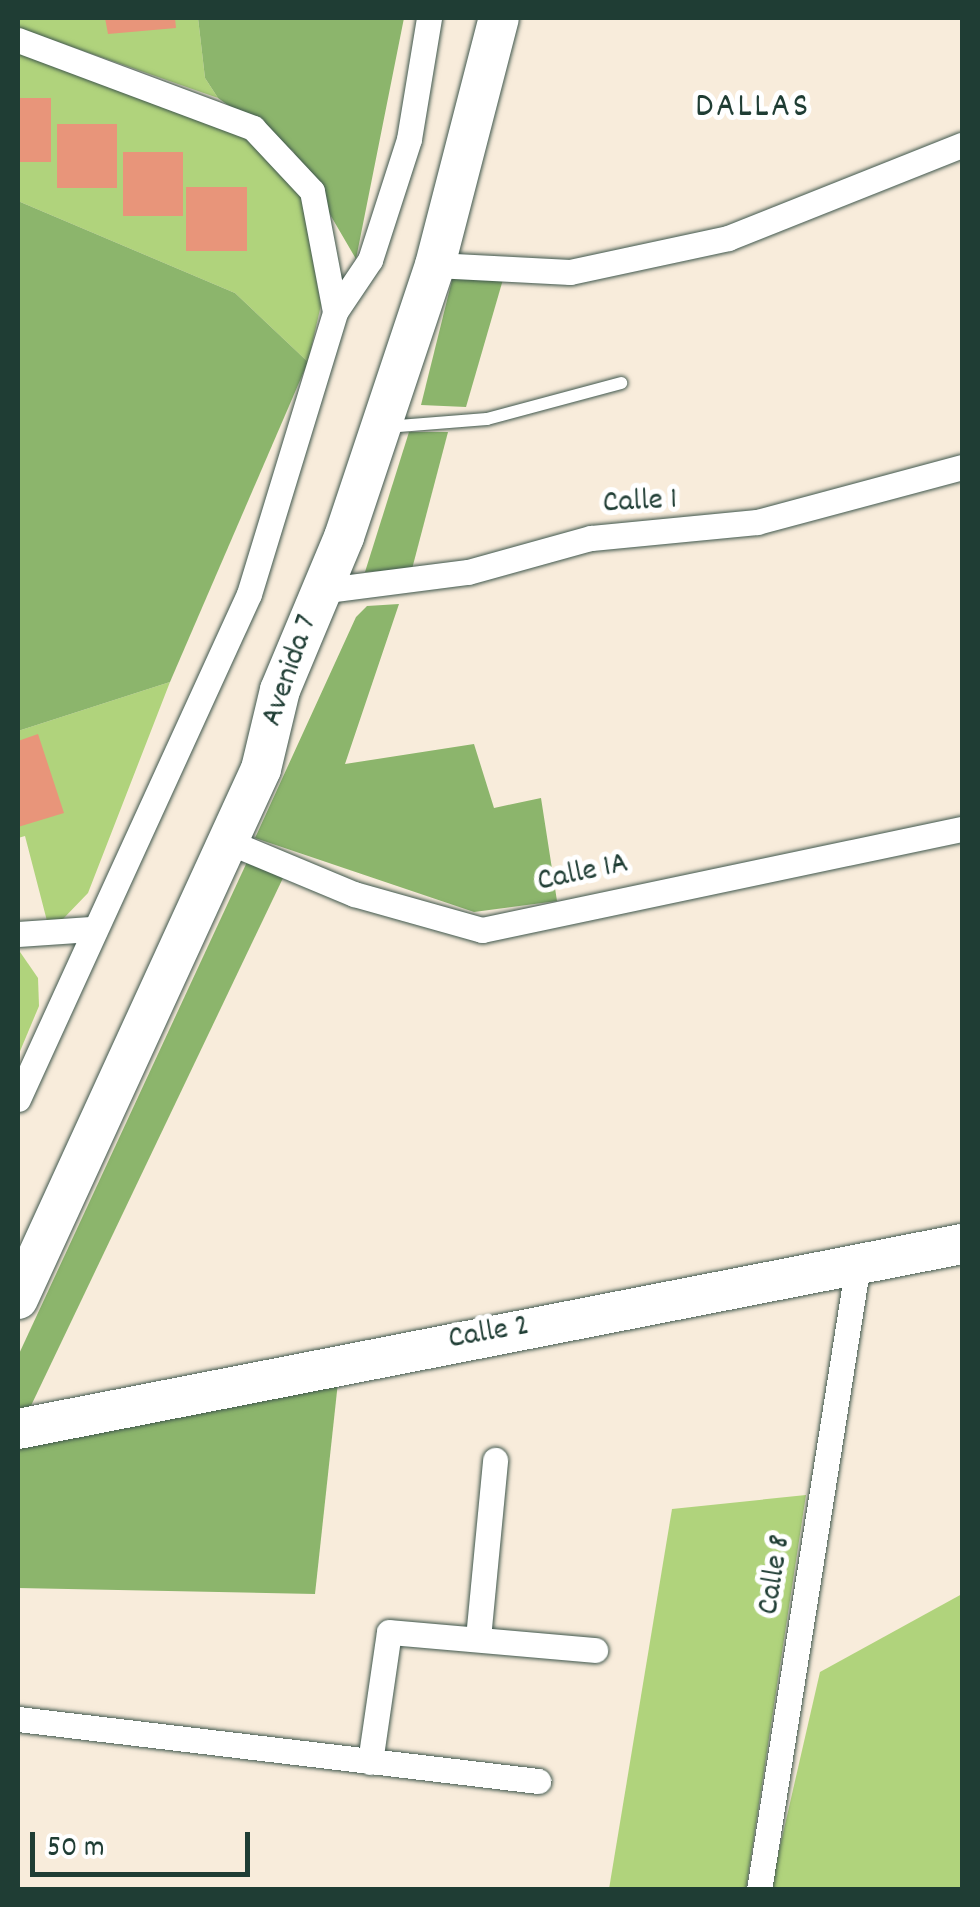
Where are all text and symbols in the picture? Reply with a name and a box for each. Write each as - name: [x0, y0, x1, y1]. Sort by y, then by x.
- district label: DALLAS: [695, 87, 811, 129]
- street label: Calle 1: [602, 482, 678, 524]
- street label: Avenida 7: [254, 610, 328, 732]
- street label: Calle 1A: [534, 846, 632, 902]
- street label: Calle 2: [446, 1308, 532, 1360]
- street label: Calle 8: [751, 1532, 801, 1618]
- scale bar: [35, 1812, 255, 1874]
- text: 50 m: [47, 1828, 105, 1871]

